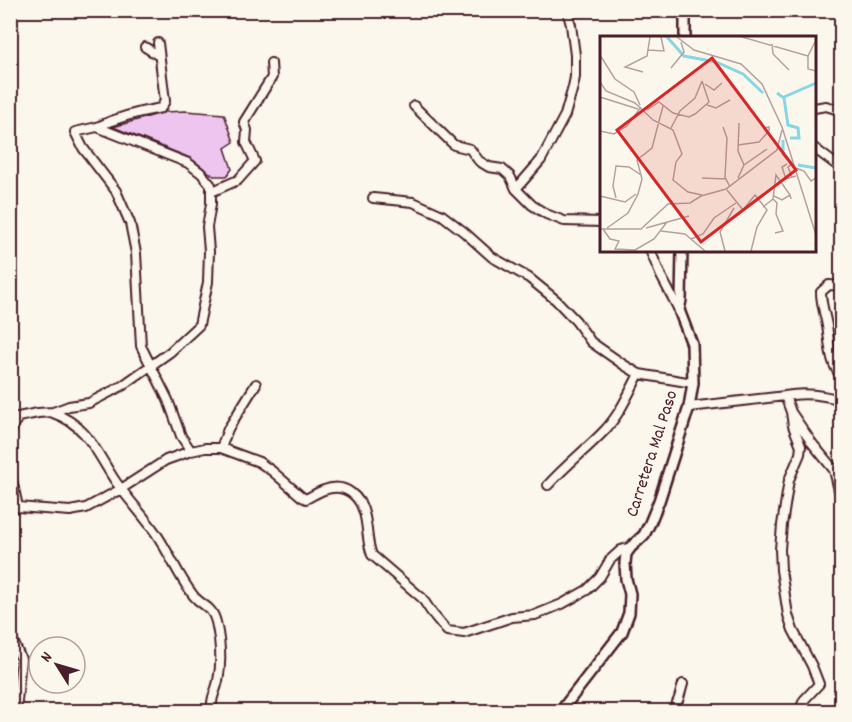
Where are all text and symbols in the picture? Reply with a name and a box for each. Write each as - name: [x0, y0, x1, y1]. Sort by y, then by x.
- inset map: [600, 36, 816, 252]
- street label: Carretera Mal Paso: [621, 387, 685, 521]
- north arrow: [27, 635, 87, 695]
- text: N: [35, 647, 59, 668]

